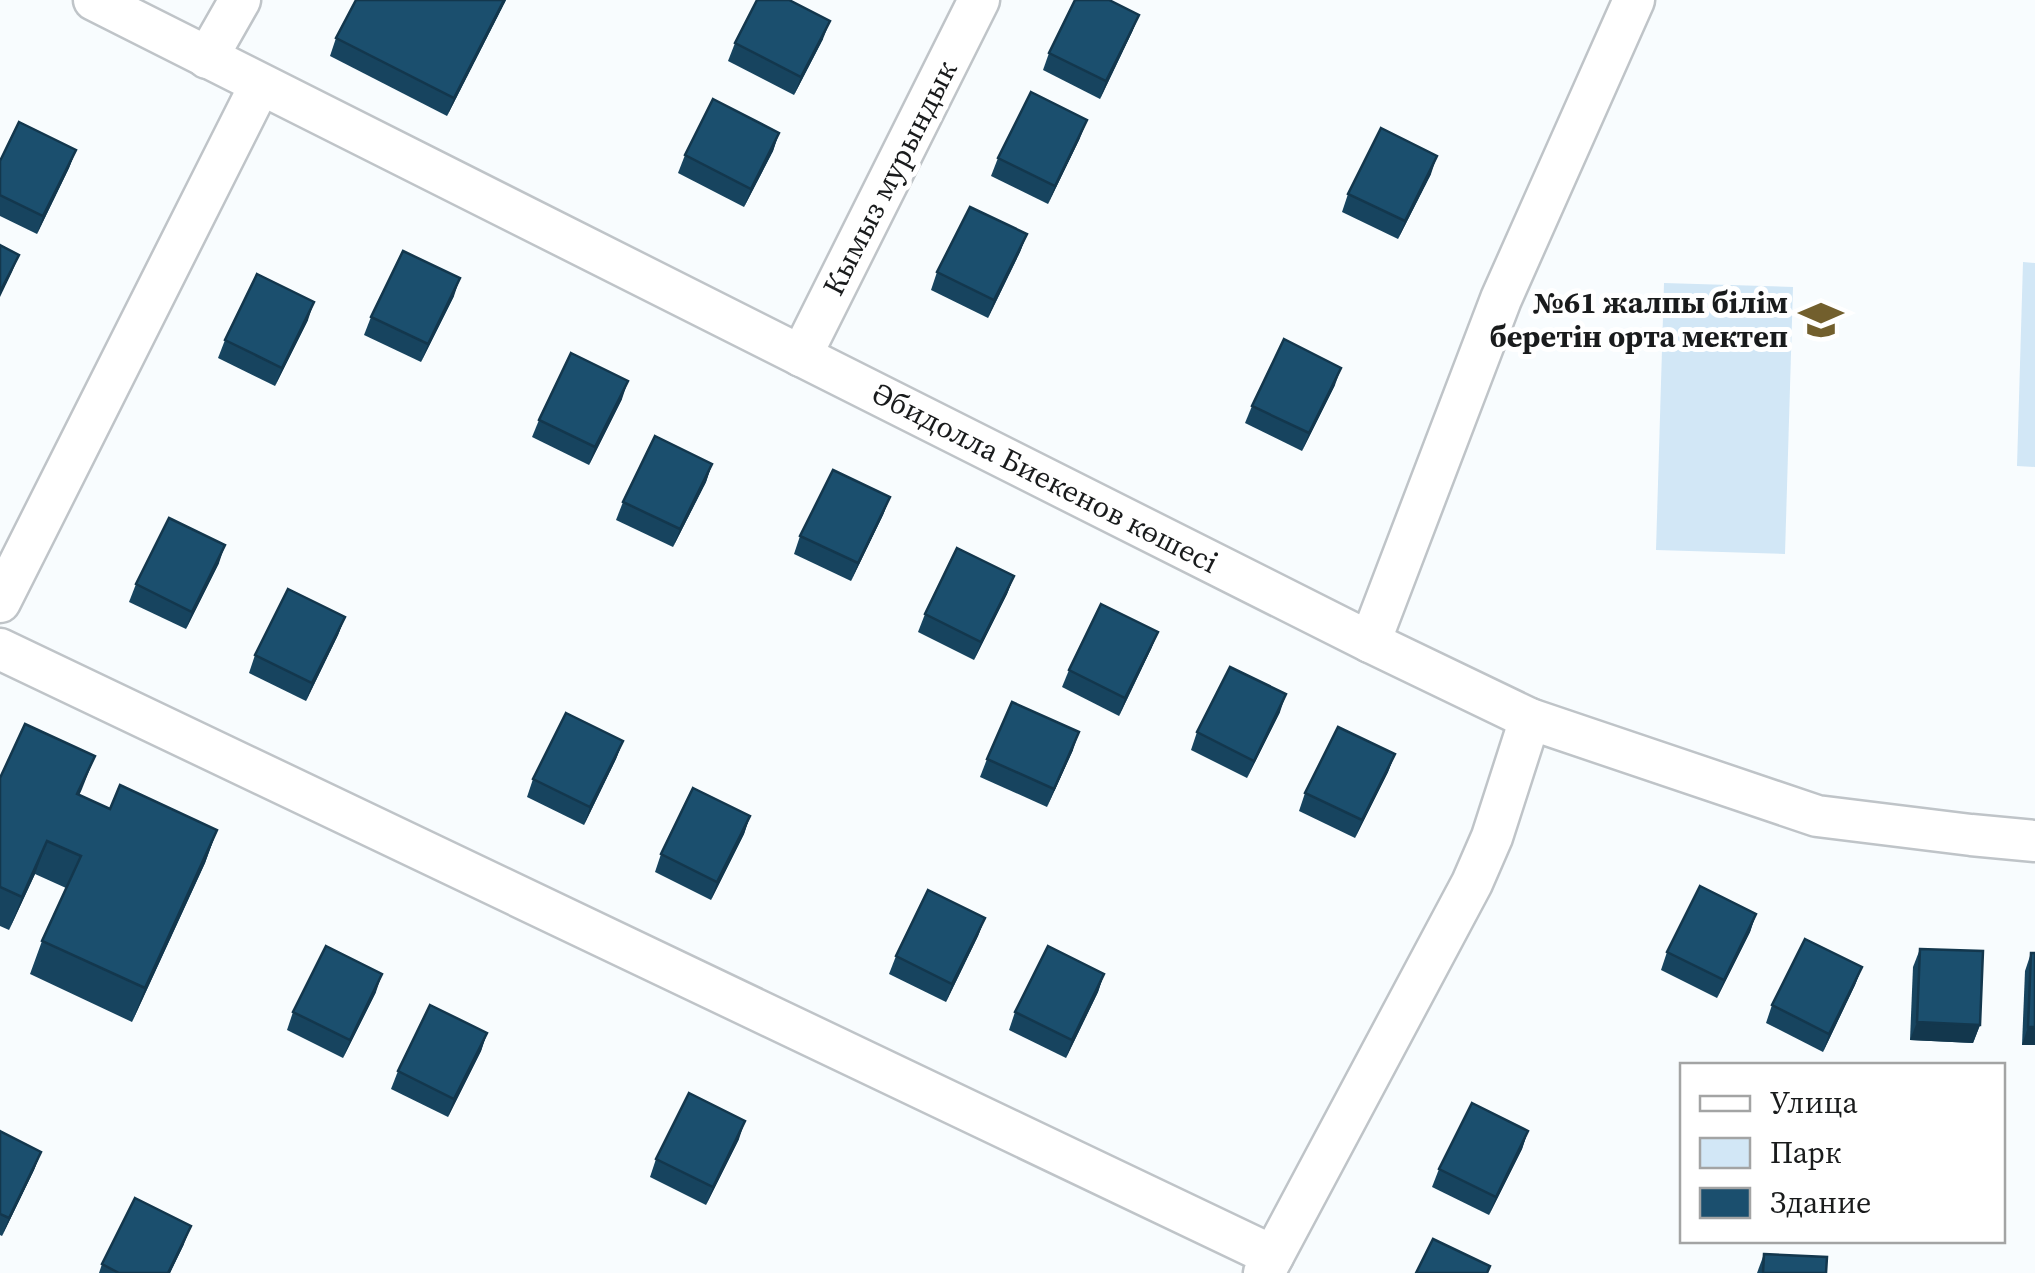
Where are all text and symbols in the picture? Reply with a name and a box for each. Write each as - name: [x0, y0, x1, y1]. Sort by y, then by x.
- street label: Кымыз мурындык: [813, 53, 967, 302]
- place label: №61 жалпы білім беретін орта мектеп: [1489, 282, 1788, 357]
- school or university icon: №61 жалпы білім беретін орта мектеп: [1797, 296, 1845, 344]
- street label: Әбидолла Биекенов көшесі: [865, 372, 1225, 583]
- legend: [1680, 1063, 2005, 1243]
- text: Улица: [1770, 1082, 1858, 1123]
- text: Парк: [1770, 1132, 1842, 1173]
- text: Здание: [1770, 1182, 1871, 1223]

